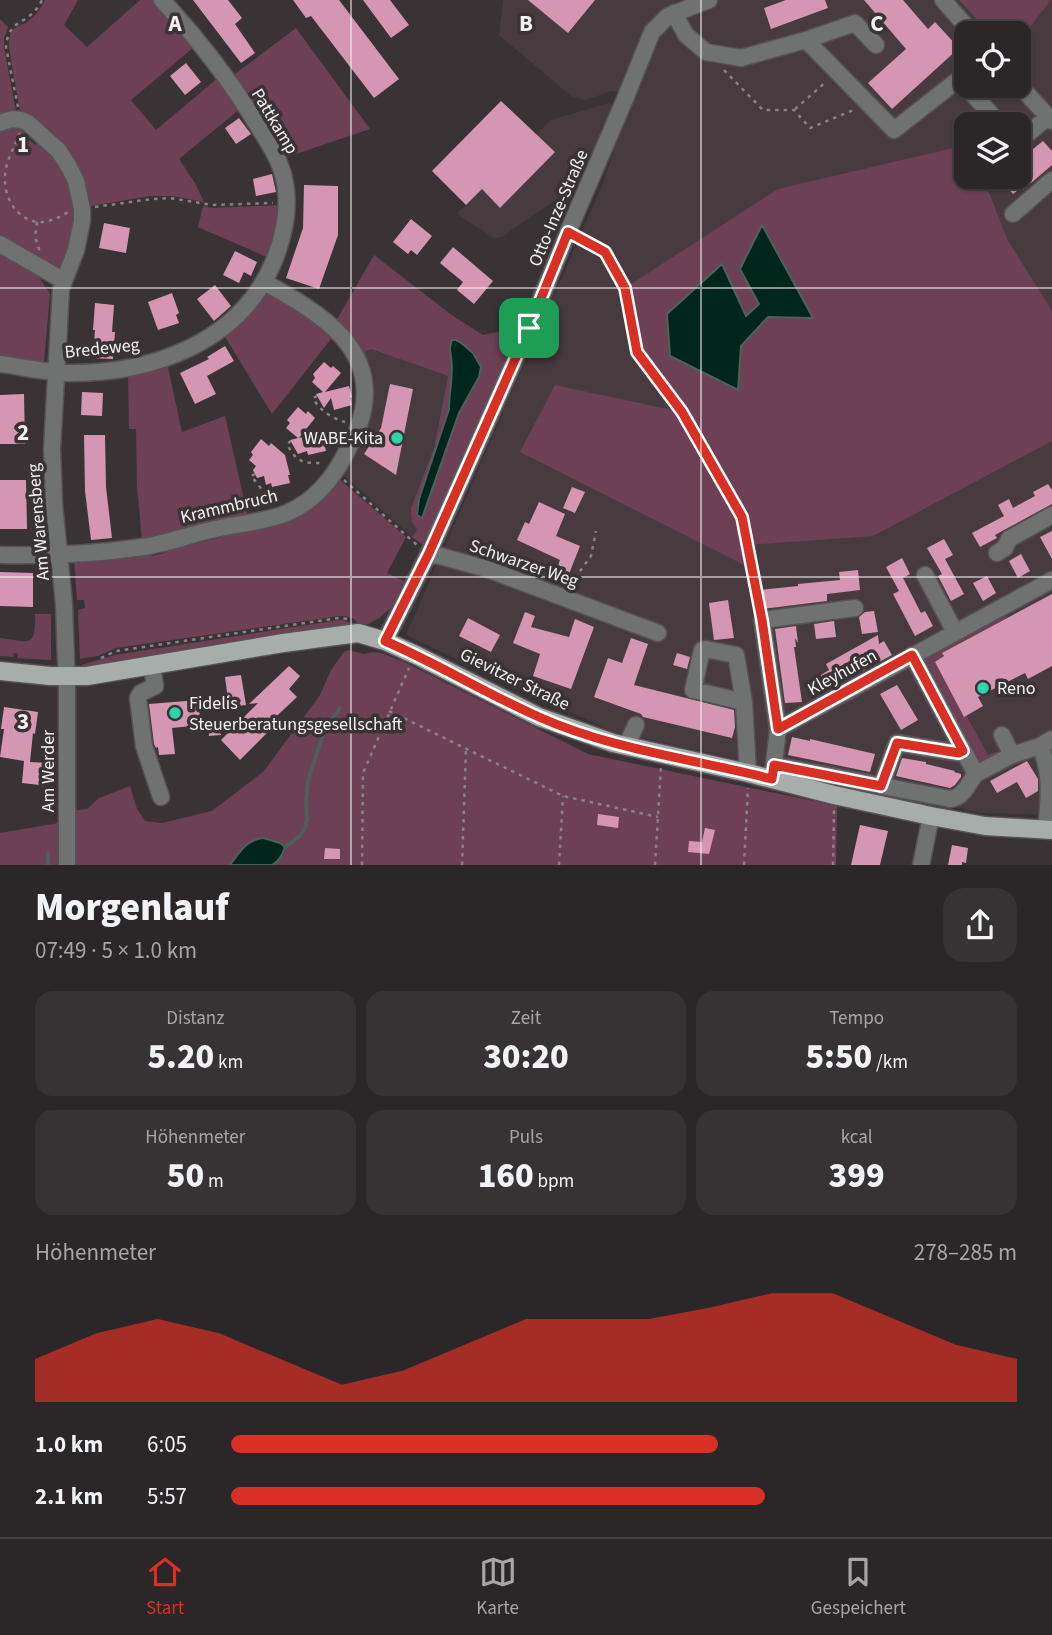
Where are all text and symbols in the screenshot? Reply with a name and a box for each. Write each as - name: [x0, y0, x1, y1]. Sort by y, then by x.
- text: A: [167, 7, 182, 40]
- text: B: [519, 7, 533, 40]
- text: C: [870, 7, 884, 40]
- map controls: [954, 21, 1031, 189]
- button: locate: [954, 21, 1031, 98]
- street label: Pattkamp: [245, 84, 304, 159]
- button: layers: [954, 112, 1031, 189]
- text: 1: [17, 128, 29, 161]
- street label: Otto-Inze-Straße: [523, 146, 594, 271]
- pin: [499, 298, 559, 358]
- icon: arrive: [510, 309, 548, 347]
- street label: Bredeweg: [63, 332, 141, 365]
- text: 2: [17, 416, 29, 449]
- place label: WABE-Kita: [304, 426, 383, 451]
- marker: WABE-Kita: [389, 430, 405, 446]
- street label: Am Warensberg: [21, 462, 56, 582]
- street label: Krammbruch: [178, 483, 280, 530]
- street label: Schwarzer Weg: [466, 533, 582, 594]
- street label: Gievitzer Straße: [456, 642, 574, 717]
- street label: Kleyhufen: [803, 643, 881, 702]
- place label: Reno: [997, 676, 1036, 701]
- marker: Reno: [975, 680, 991, 696]
- place label: Fidelis Steuerberatungsgesellschaft: [189, 691, 403, 737]
- text: 3: [17, 705, 29, 738]
- marker: Fidelis Steuerberatungsgesellschaft: [167, 705, 183, 721]
- street label: Am Werder: [36, 729, 61, 812]
- text: Morgenlauf: [35, 881, 229, 935]
- button: share: [943, 888, 1017, 962]
- text: 07:49 · 5 × 1.0 km: [35, 934, 197, 967]
- text: Distanz: [166, 1005, 224, 1032]
- text: Zeit: [511, 1005, 541, 1032]
- text: Tempo: [829, 1005, 884, 1032]
- text: 5.20: [147, 1032, 214, 1082]
- text: 30:20: [483, 1032, 569, 1082]
- text: 5:50: [805, 1032, 872, 1082]
- text: km: [214, 1049, 243, 1076]
- text: /km: [872, 1049, 908, 1076]
- text: Höhenmeter: [145, 1124, 245, 1151]
- text: Puls: [509, 1124, 543, 1151]
- text: kcal: [841, 1124, 873, 1151]
- text: 50: [167, 1151, 204, 1201]
- text: 160: [478, 1151, 534, 1201]
- text: 399: [829, 1151, 885, 1201]
- text: m: [204, 1168, 224, 1195]
- text: bpm: [534, 1168, 574, 1195]
- text: Höhenmeter: [35, 1236, 156, 1269]
- text: 278–285 m: [914, 1236, 1017, 1269]
- text: 1.0 km: [35, 1428, 103, 1461]
- text: 6:05: [147, 1428, 187, 1461]
- text: 2.1 km: [35, 1480, 103, 1513]
- text: 5:57: [147, 1480, 187, 1513]
- tab: Start: [146, 1553, 184, 1622]
- tab: Karte: [476, 1553, 519, 1622]
- tab: Gespeichert: [811, 1553, 906, 1622]

